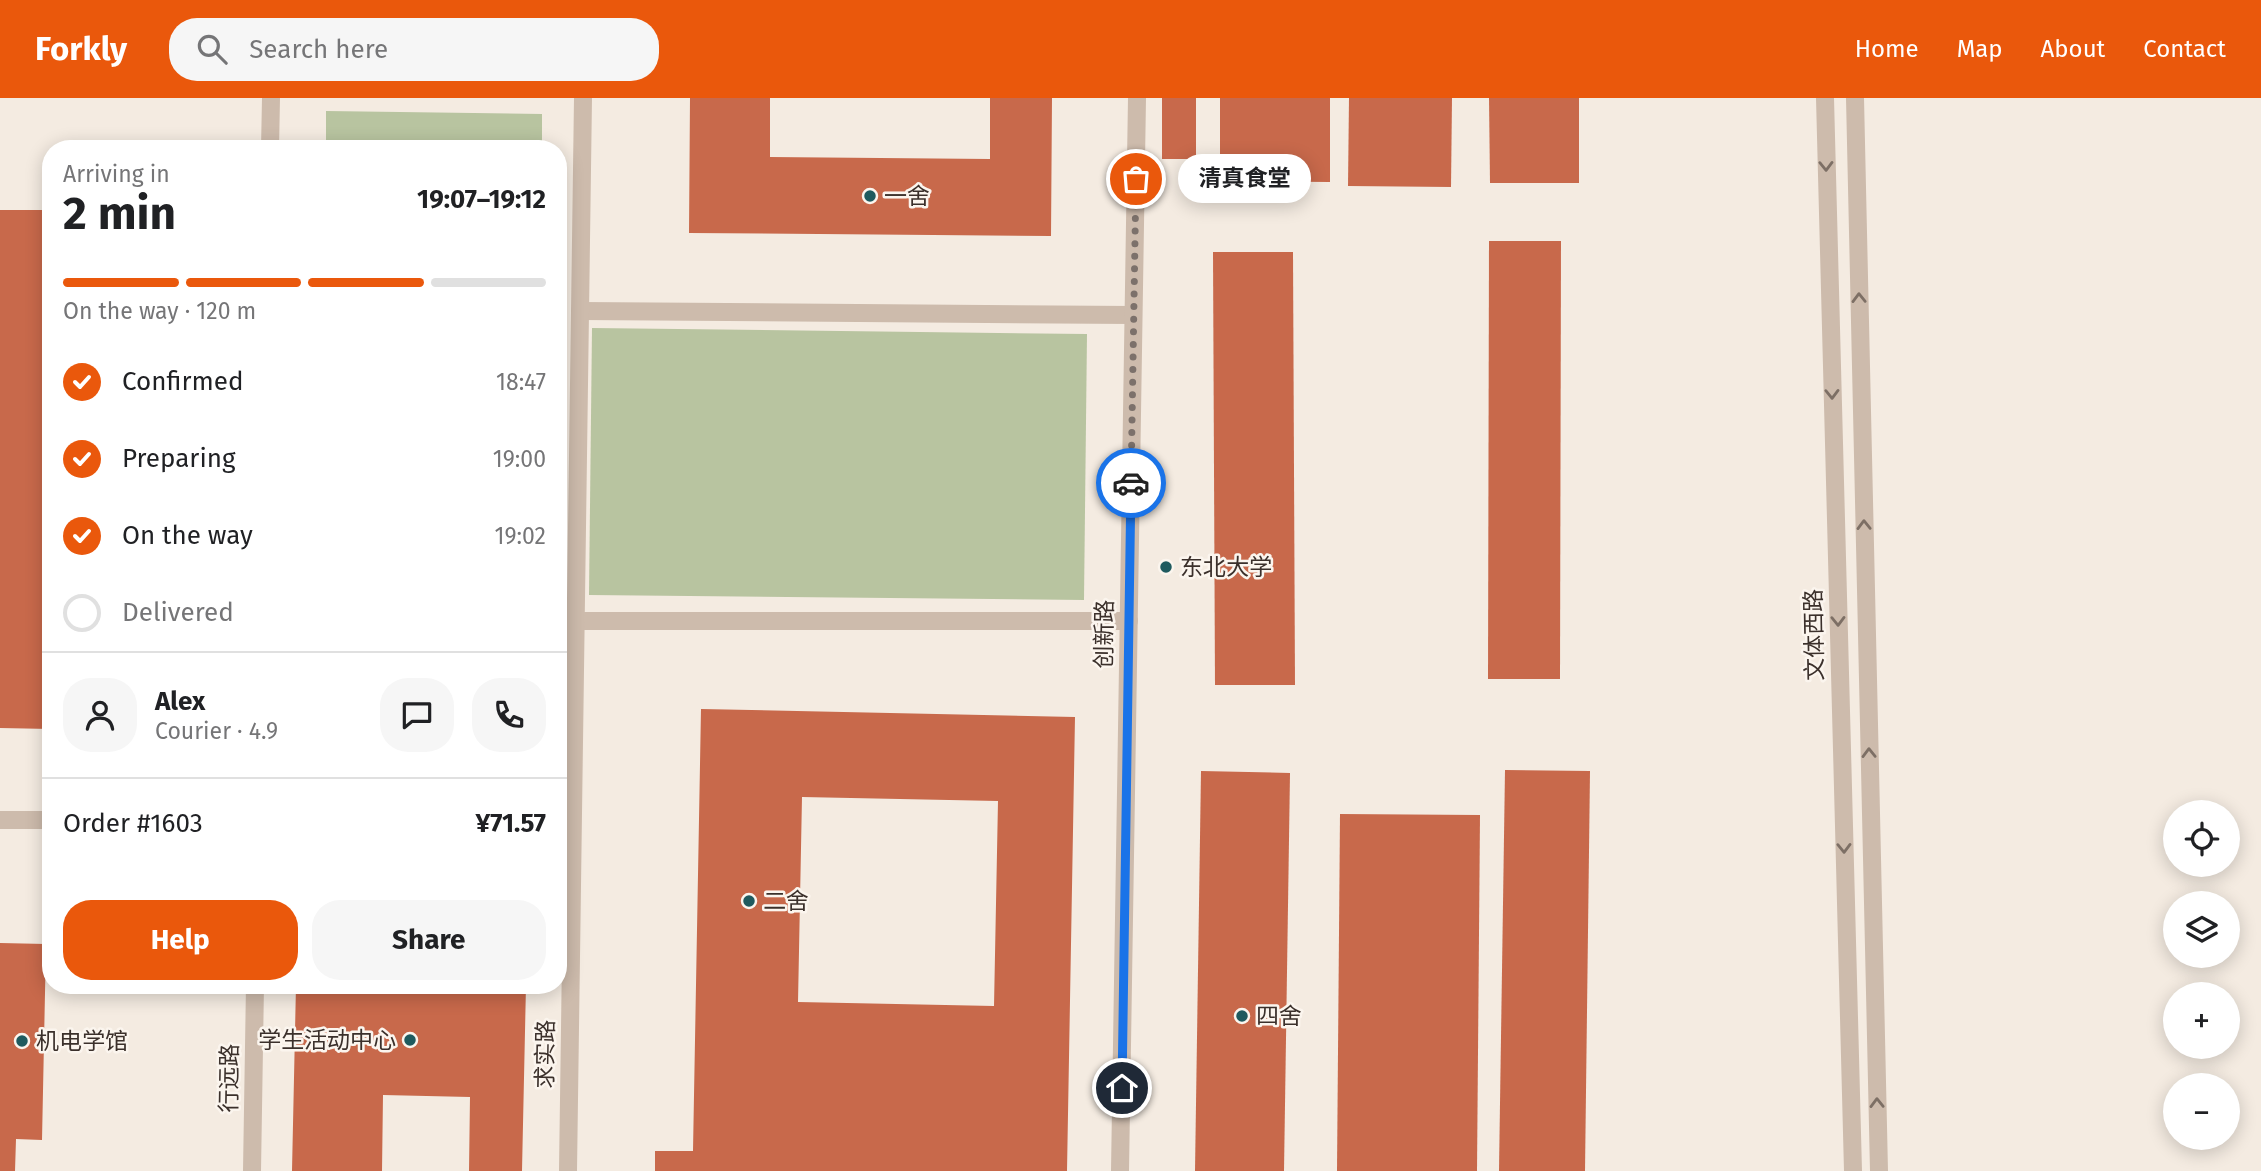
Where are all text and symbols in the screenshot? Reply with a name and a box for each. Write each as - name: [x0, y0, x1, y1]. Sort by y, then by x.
- search box: [169, 18, 659, 81]
- text: Forkly: [35, 29, 127, 69]
- icon: search: [193, 30, 231, 68]
- text: Search here: [249, 34, 388, 65]
- text: Home: [1855, 35, 1919, 63]
- text: Map: [1957, 35, 2003, 63]
- text: About: [2041, 35, 2105, 63]
- text: Contact: [2143, 35, 2226, 63]
- pin: [1106, 149, 1166, 209]
- callout: 清真食堂: [1178, 154, 1311, 204]
- text: Arriving in: [63, 160, 170, 188]
- icon: bag: [1117, 160, 1155, 198]
- one-way arrow: [1819, 161, 1834, 172]
- text: 清真食堂: [1199, 164, 1291, 192]
- place label: 一舍: [884, 182, 930, 210]
- text: 19:07–19:12: [417, 184, 546, 215]
- text: 2 min: [63, 186, 176, 241]
- marker: 一舍: [862, 188, 878, 204]
- one-way arrow: [1851, 292, 1867, 303]
- text: On the way · 120 m: [63, 297, 256, 325]
- icon: check: [63, 363, 101, 401]
- text: Confirmed: [122, 366, 243, 397]
- text: 18:47: [496, 368, 546, 396]
- one-way arrow: [1825, 388, 1840, 399]
- icon: check: [63, 440, 101, 478]
- text: Preparing: [122, 443, 235, 474]
- text: 19:00: [493, 445, 546, 473]
- courier: [1096, 448, 1166, 518]
- icon: car: [1112, 464, 1150, 502]
- icon: check: [63, 517, 101, 555]
- text: On the way: [122, 520, 253, 551]
- one-way arrow: [1856, 520, 1872, 530]
- text: 19:02: [495, 522, 546, 550]
- place label: 东北大学: [1180, 553, 1272, 581]
- marker: 东北大学: [1158, 559, 1174, 575]
- street label: 文体西路: [1799, 589, 1829, 681]
- text: Delivered: [122, 597, 234, 628]
- street label: 创新路: [1089, 599, 1119, 669]
- one-way arrow: [1831, 616, 1846, 627]
- button: person: [63, 678, 137, 752]
- button: chat: [380, 678, 454, 752]
- button: phone: [472, 678, 546, 752]
- text: Alex: [155, 686, 205, 717]
- text: Courier · 4.9: [155, 717, 278, 745]
- one-way arrow: [1862, 747, 1877, 758]
- map controls: [2163, 800, 2240, 1150]
- button: locate: [2163, 800, 2240, 877]
- text: Order #1603: [63, 808, 203, 839]
- text: ¥71.57: [475, 808, 546, 839]
- one-way arrow: [1836, 844, 1852, 854]
- place label: 二舍: [763, 887, 809, 915]
- button: layers: [2163, 891, 2240, 968]
- marker: 二舍: [741, 893, 757, 909]
- button: Help: [63, 900, 298, 980]
- button: Share: [312, 900, 546, 980]
- button: +: [2163, 982, 2240, 1059]
- place label: 四舍: [1256, 1002, 1302, 1030]
- marker: 四舍: [1234, 1008, 1250, 1024]
- street label: 求实路: [530, 1019, 560, 1089]
- place label: 学生活动中心: [258, 1026, 396, 1054]
- place label: 机电学馆: [36, 1027, 128, 1055]
- marker: 学生活动中心: [402, 1032, 418, 1048]
- marker: 机电学馆: [14, 1033, 30, 1049]
- street label: 行远路: [214, 1043, 244, 1113]
- pin: [1092, 1058, 1152, 1118]
- icon: home: [1103, 1069, 1141, 1107]
- button: −: [2163, 1073, 2240, 1150]
- one-way arrow: [1869, 1097, 1885, 1108]

